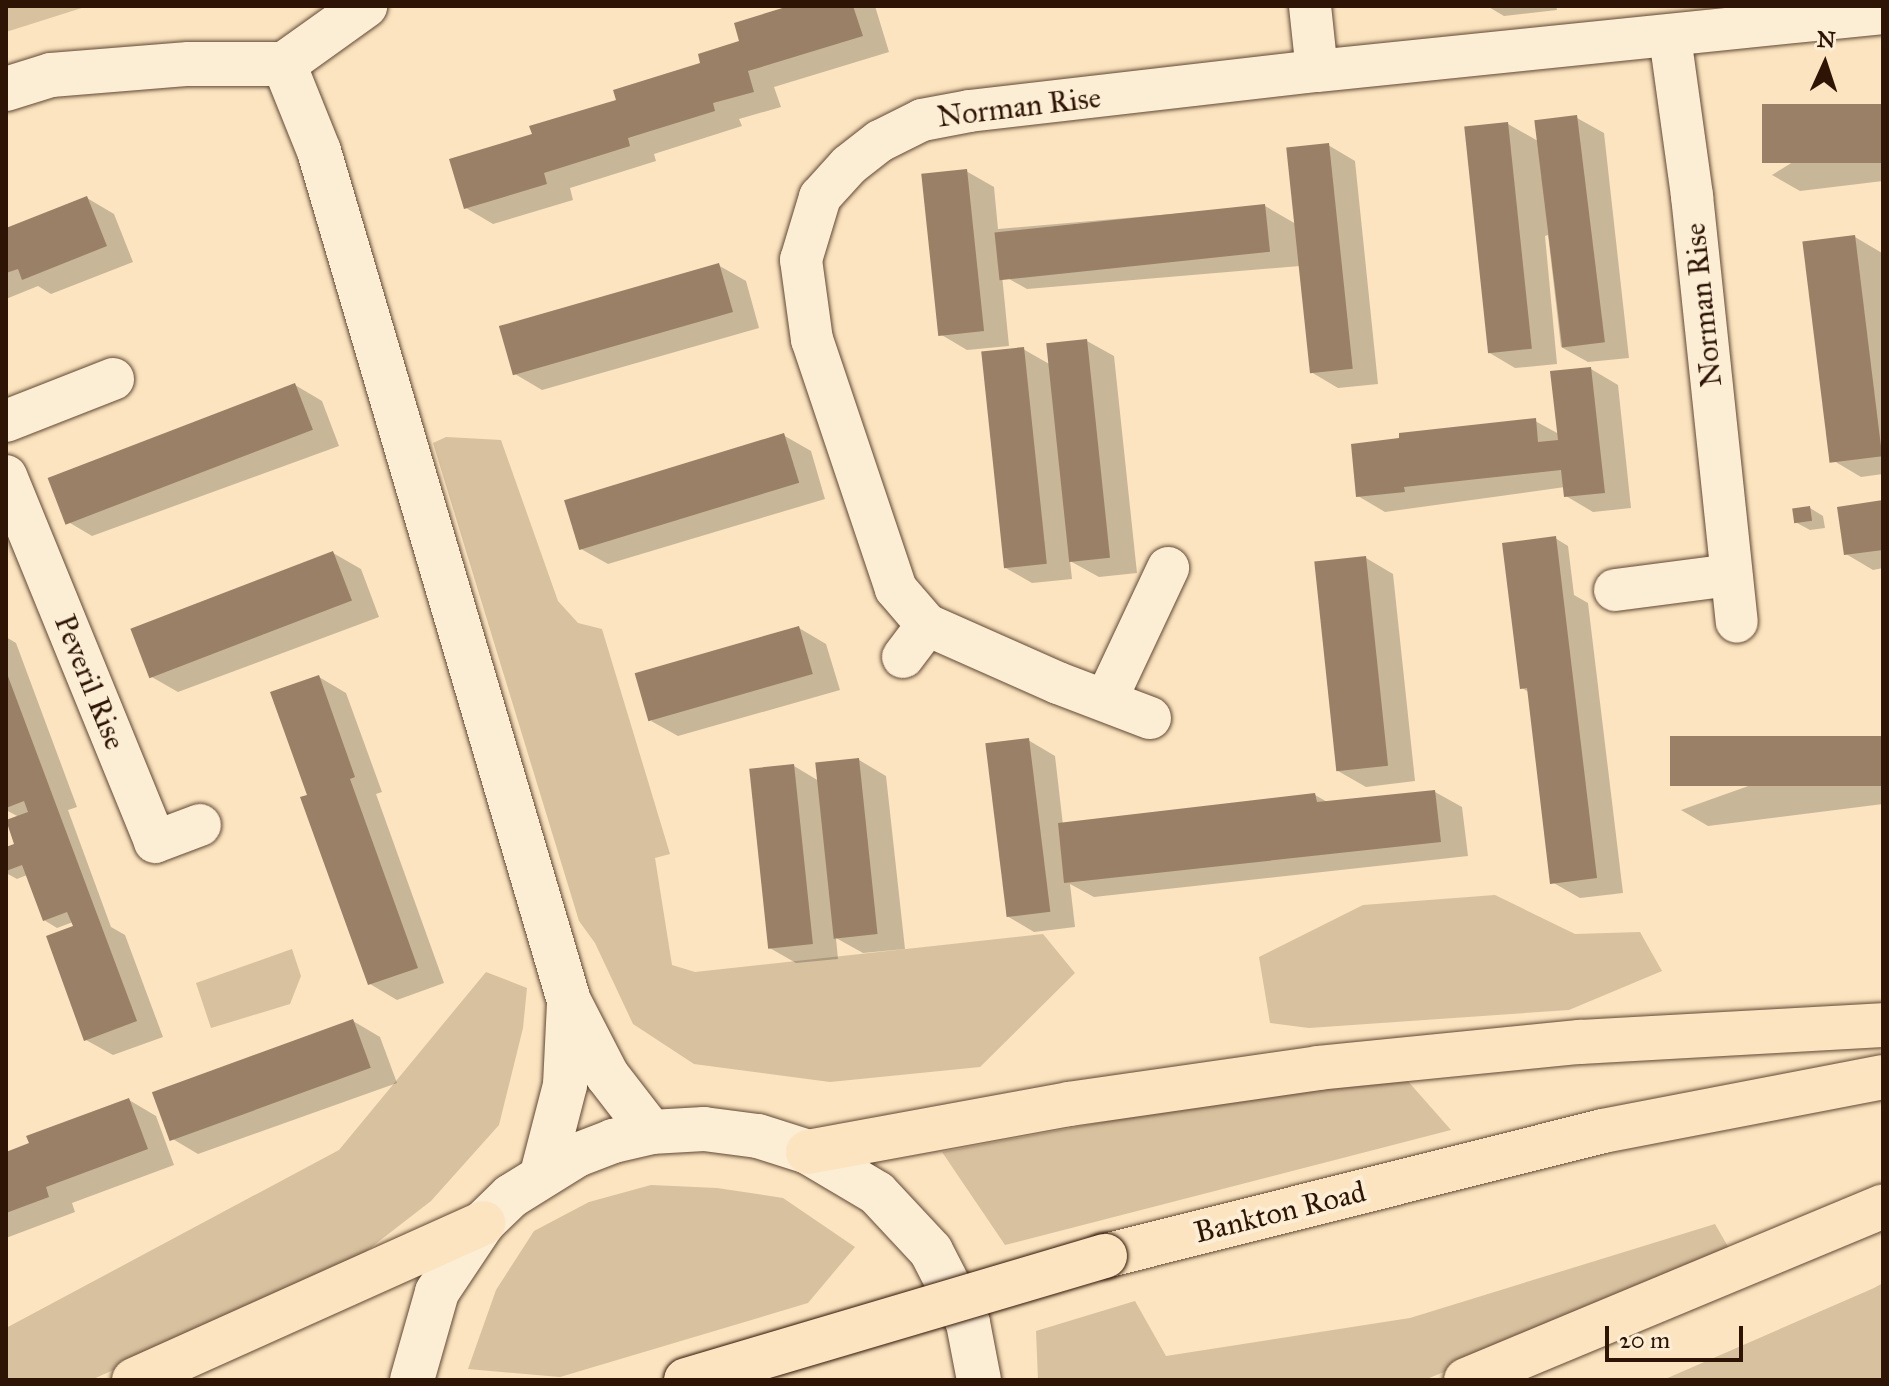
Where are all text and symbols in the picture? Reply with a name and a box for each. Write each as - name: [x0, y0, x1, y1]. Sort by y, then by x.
- north arrow: [1785, 24, 1865, 104]
- text: N: [1816, 26, 1836, 54]
- street label: Norman Rise: [935, 79, 1103, 135]
- street label: Norman Rise: [1676, 221, 1730, 389]
- street label: Peveril Rise: [47, 609, 133, 755]
- street label: Bankton Road: [1191, 1173, 1369, 1251]
- scale bar: [1609, 1310, 1747, 1360]
- text: 20 m: [1619, 1325, 1670, 1355]

